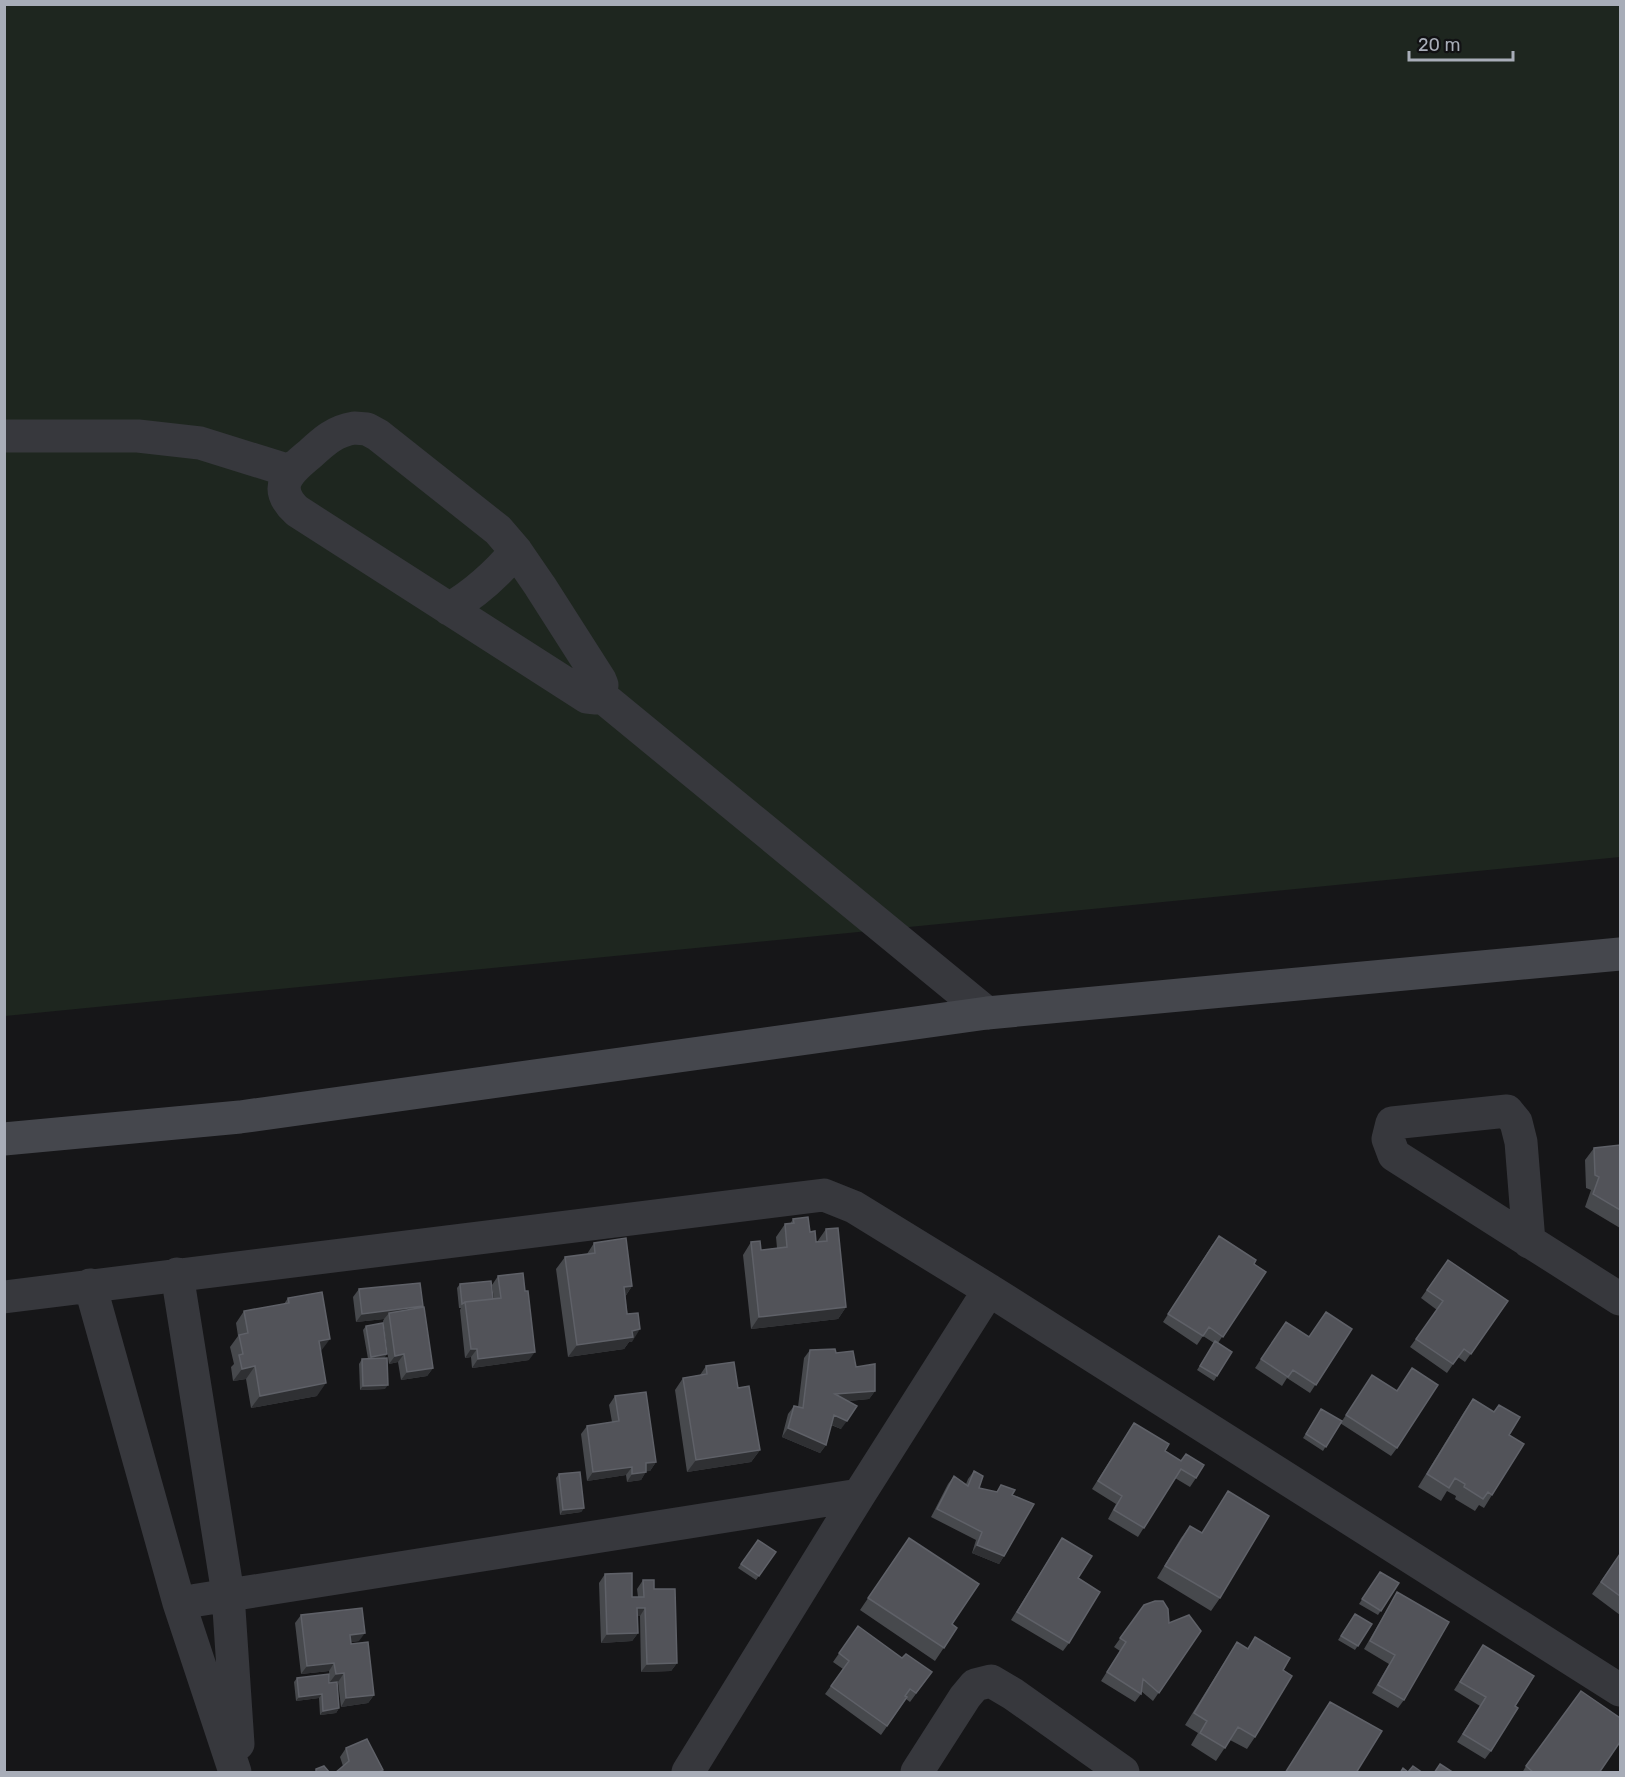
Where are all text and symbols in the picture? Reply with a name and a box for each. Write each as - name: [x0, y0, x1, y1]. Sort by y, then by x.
- scale bar: [1409, 24, 1512, 62]
- text: 20 m: [1418, 34, 1460, 56]

